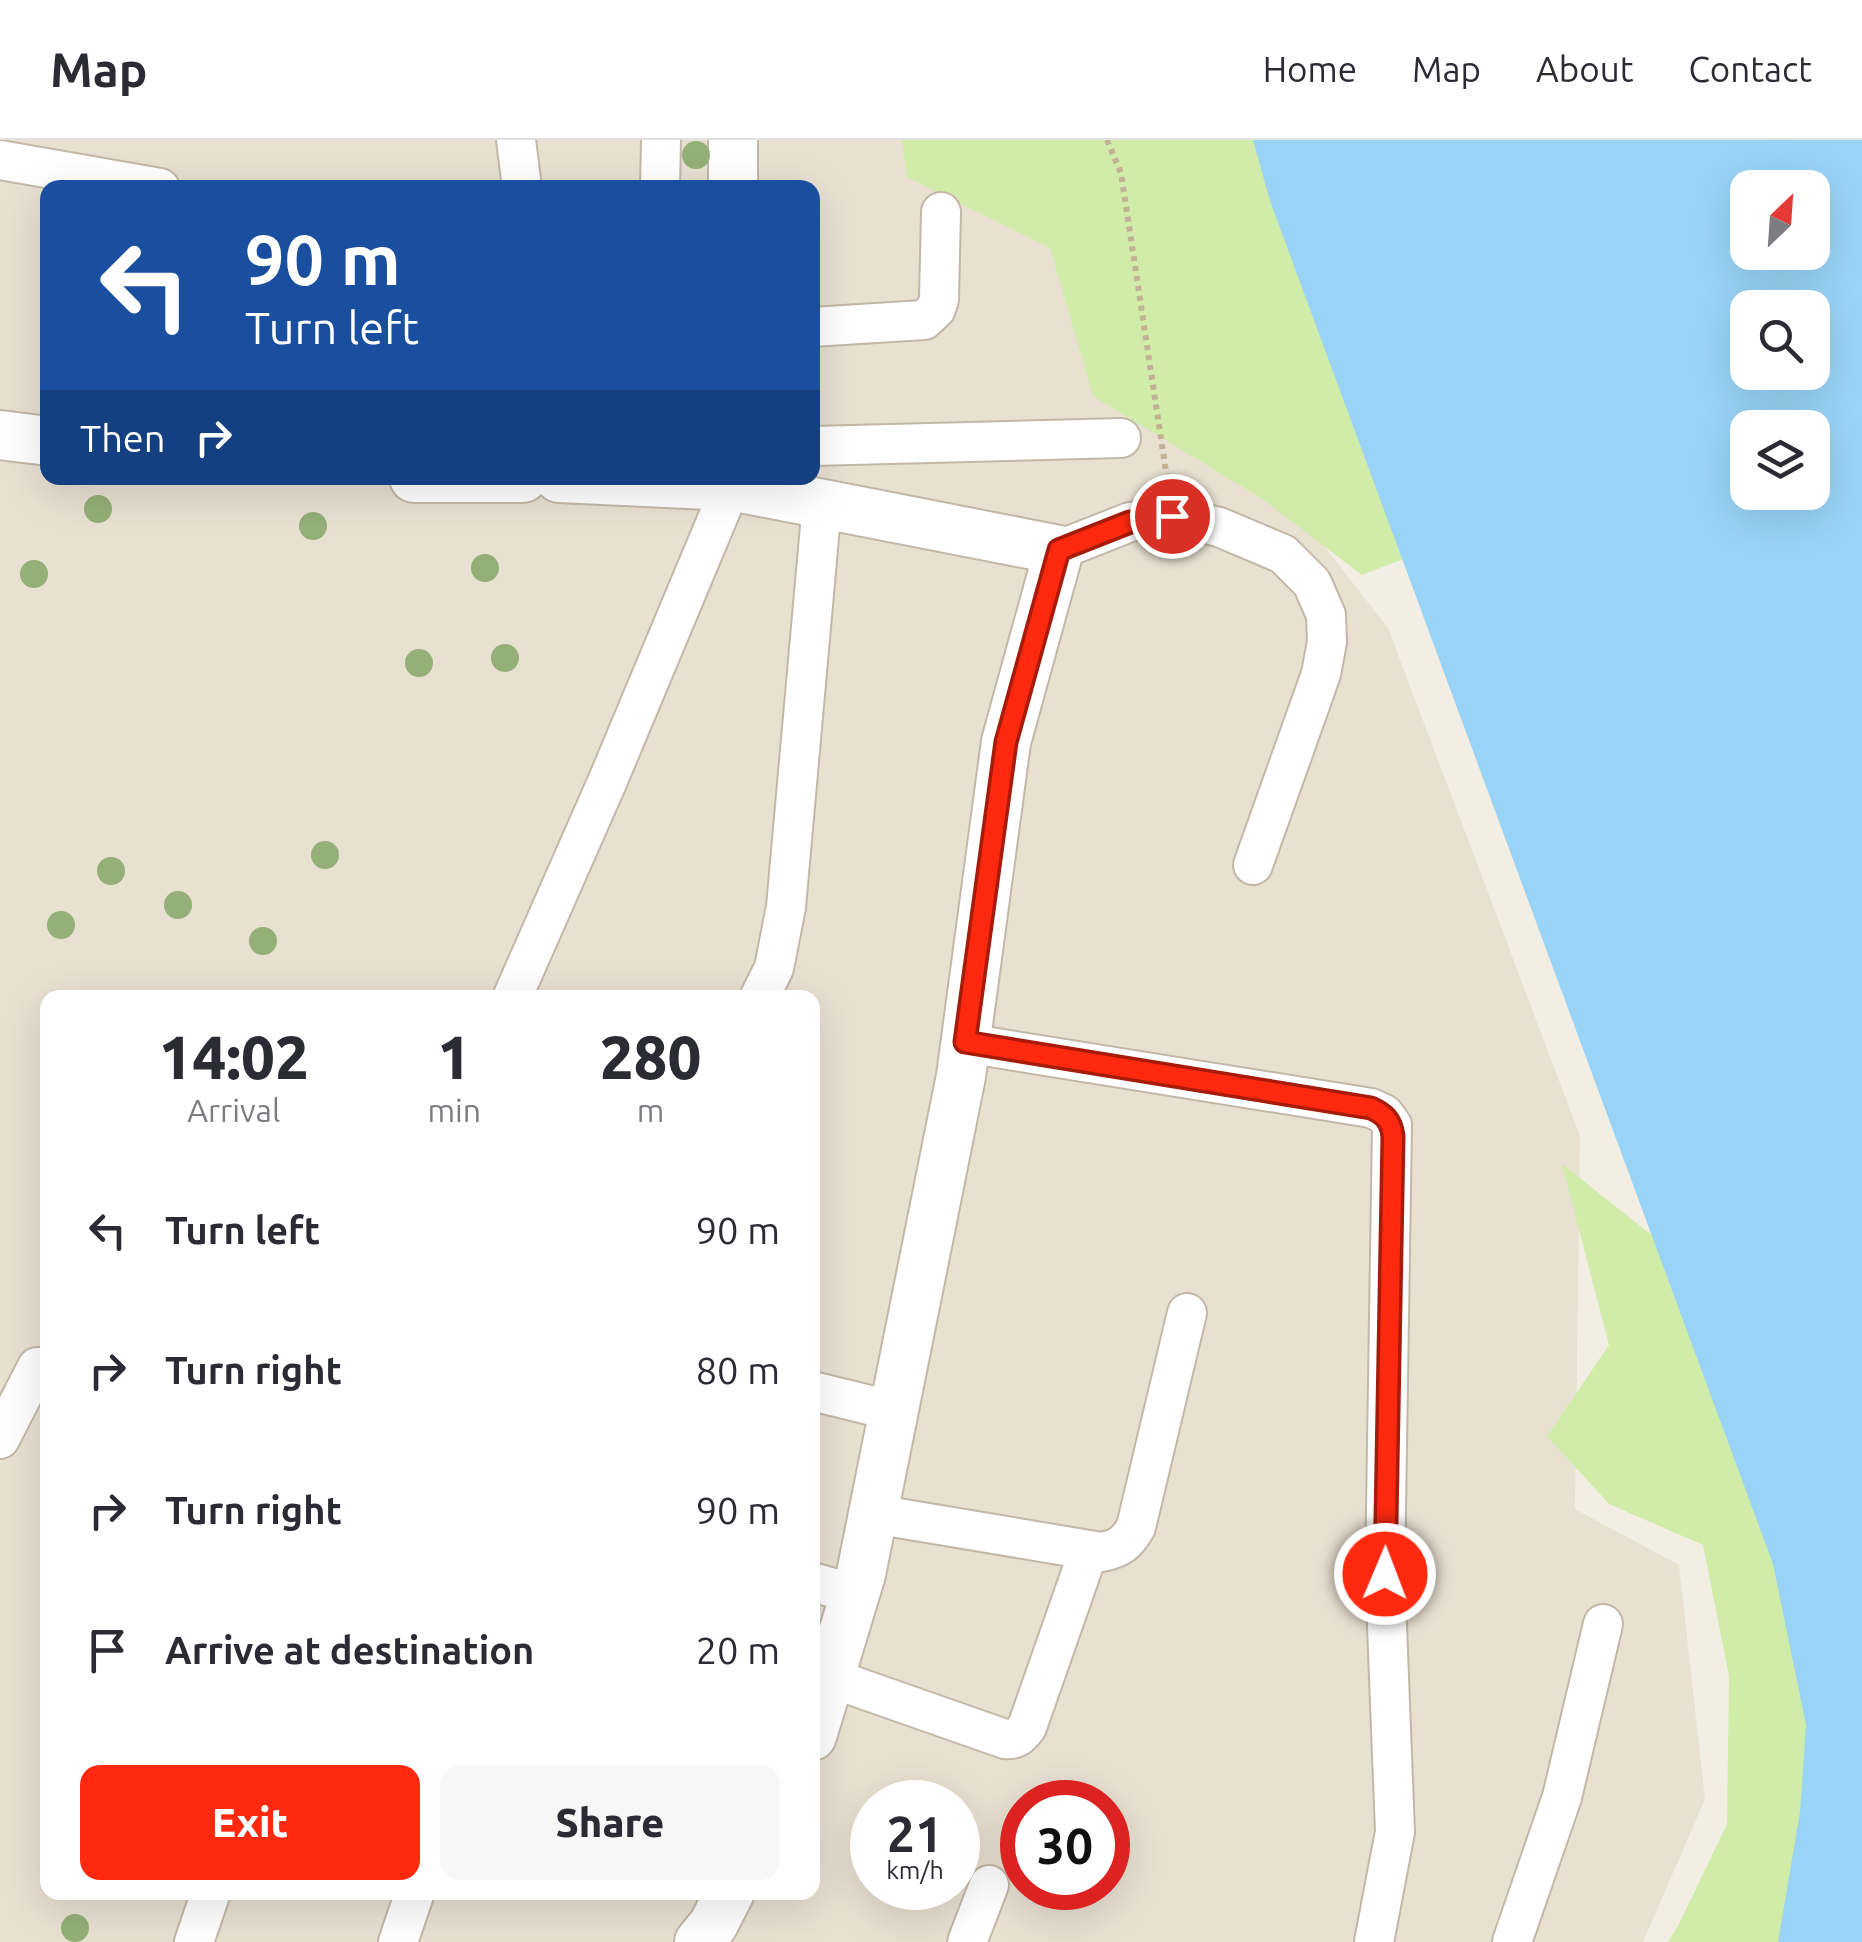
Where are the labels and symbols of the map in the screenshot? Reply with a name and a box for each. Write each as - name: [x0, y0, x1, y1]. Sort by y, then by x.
- north arrow: [1730, 170, 1830, 270]
- pin: [1130, 474, 1215, 559]
- position arrow: [1333, 1522, 1437, 1626]
- speed limit sign: 30: [1000, 1780, 1130, 1910]

